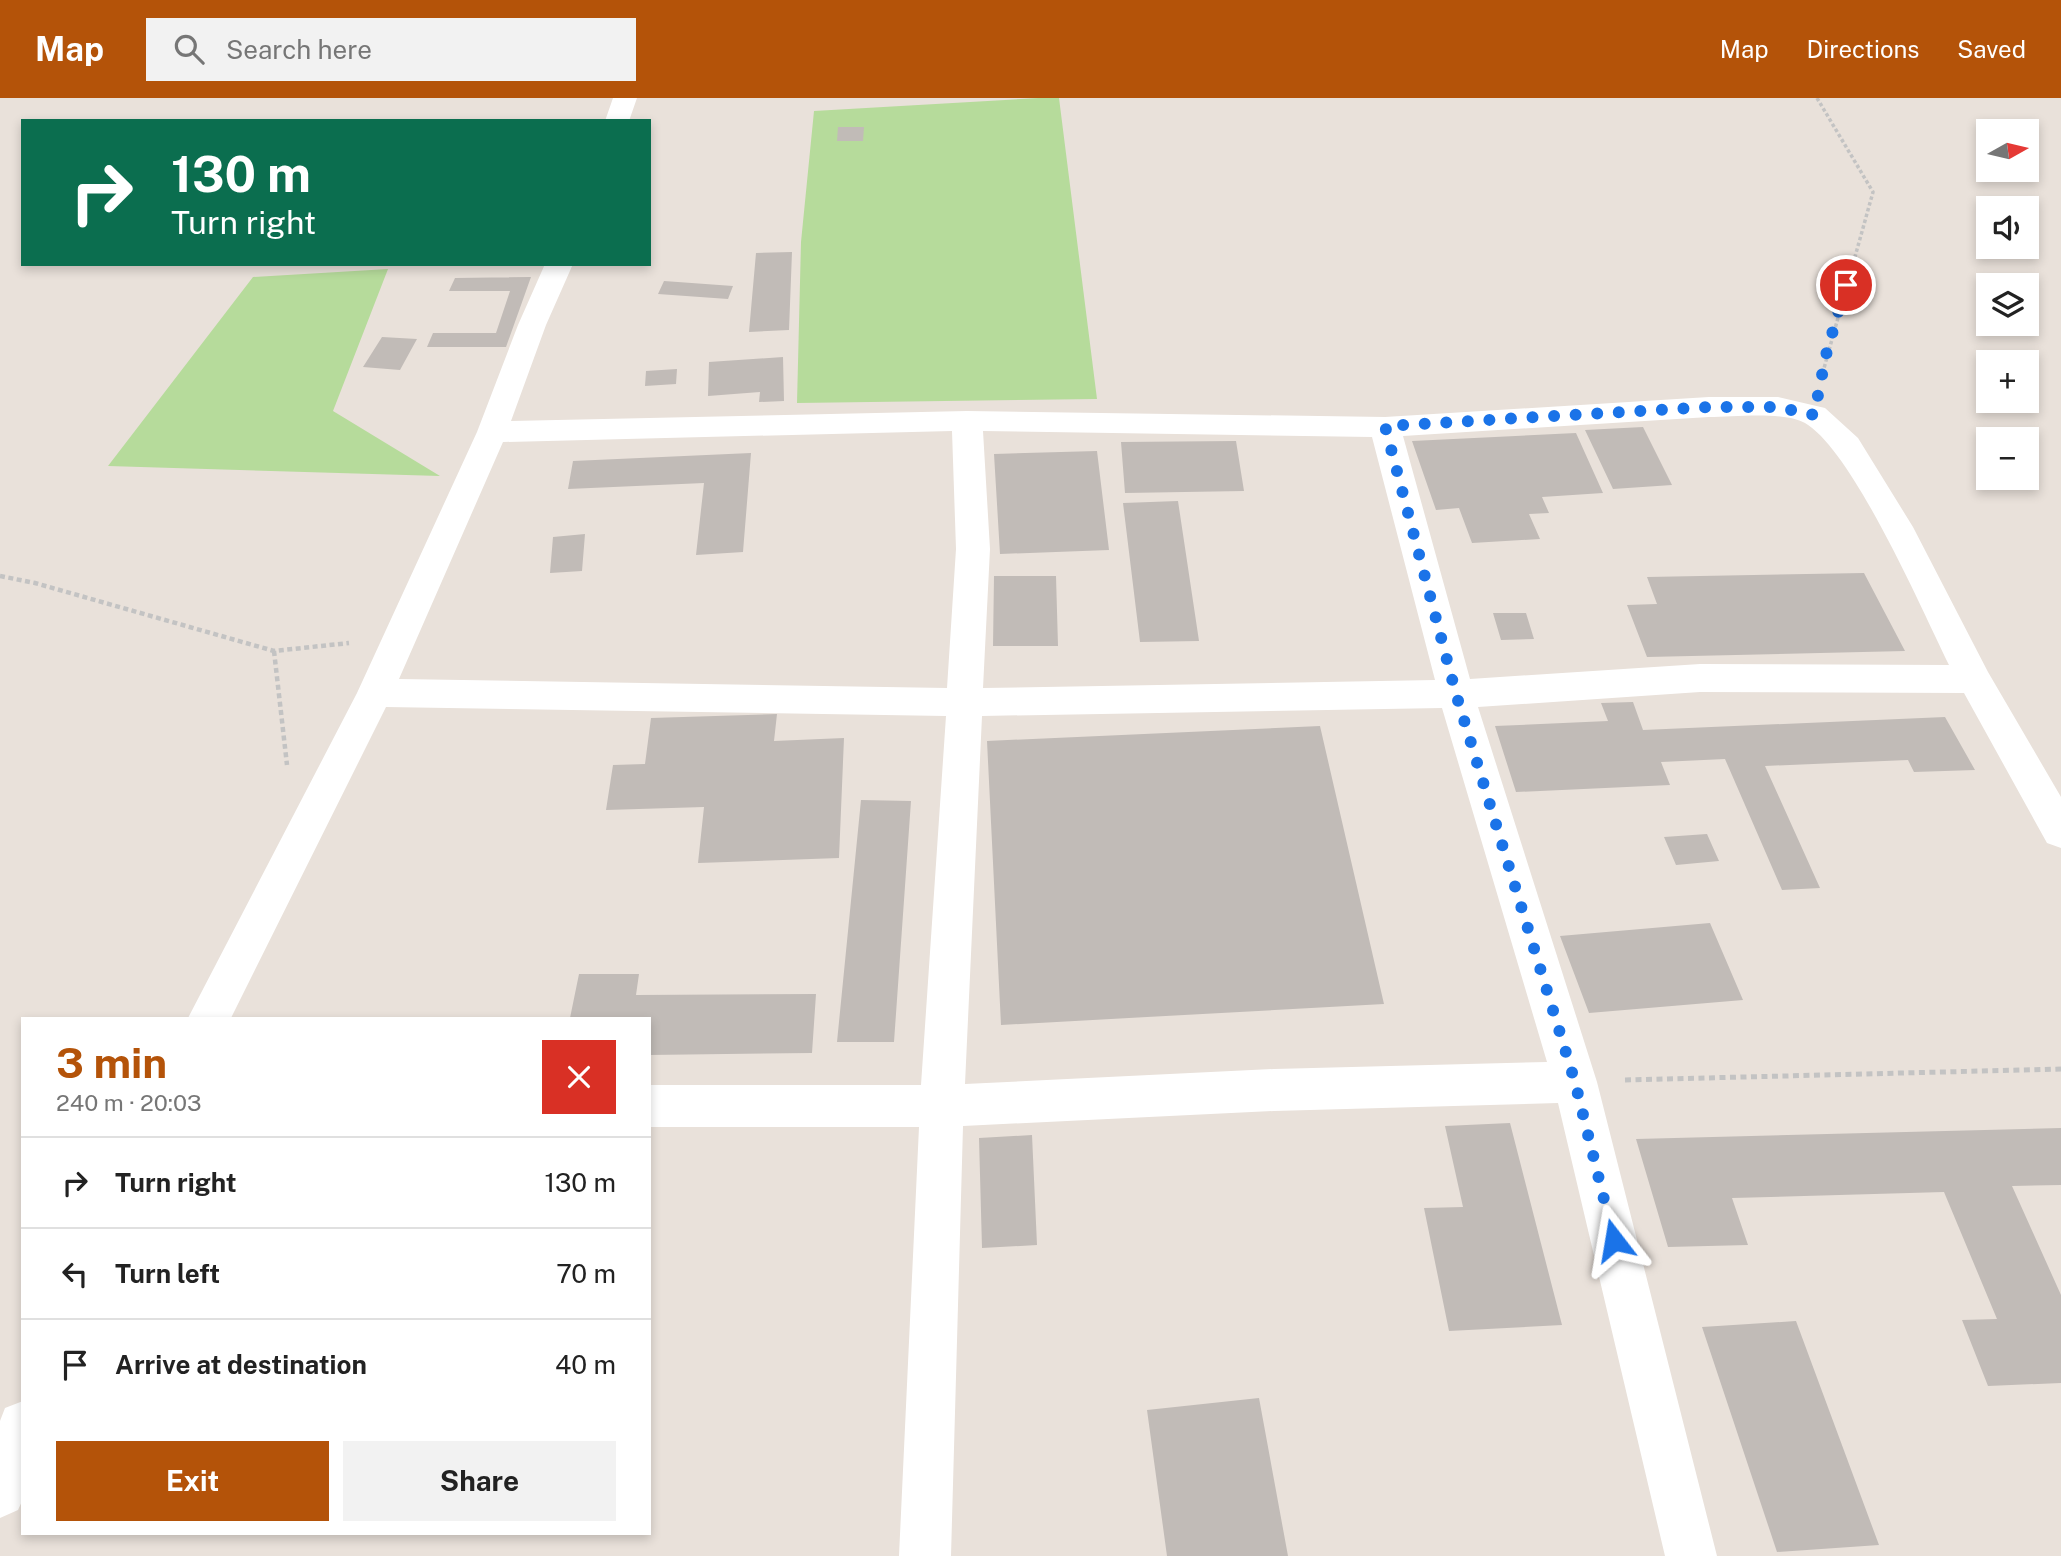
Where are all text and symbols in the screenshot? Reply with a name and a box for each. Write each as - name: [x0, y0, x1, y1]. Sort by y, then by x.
- search box: [146, 18, 636, 81]
- text: Map: [35, 30, 104, 68]
- icon: search: [170, 30, 208, 68]
- text: Search here: [226, 34, 372, 65]
- text: Map: [1720, 35, 1769, 63]
- text: Directions: [1807, 35, 1919, 63]
- text: Saved: [1957, 35, 2026, 63]
- north arrow: [1976, 119, 2039, 182]
- map controls: [1976, 119, 2039, 490]
- text: 130 m: [171, 145, 311, 203]
- icon: right: [56, 147, 147, 238]
- button: sound: [1976, 196, 2039, 259]
- text: Turn right: [171, 204, 316, 241]
- pin: [1816, 255, 1876, 315]
- icon: arrive: [1827, 266, 1865, 304]
- button: layers: [1976, 273, 2039, 336]
- button: +: [1976, 350, 2039, 413]
- button: −: [1976, 427, 2039, 490]
- text: 3 min: [56, 1038, 167, 1087]
- button: close: [542, 1040, 616, 1114]
- text: 240 m · 20:03: [56, 1089, 201, 1116]
- icon: right: [56, 1164, 94, 1202]
- text: Turn right: [115, 1167, 237, 1198]
- text: 130 m: [544, 1167, 616, 1198]
- position arrow: [1577, 1203, 1651, 1277]
- icon: left: [56, 1255, 94, 1293]
- text: Turn left: [115, 1258, 220, 1289]
- text: 70 m: [556, 1258, 616, 1289]
- icon: arrive: [56, 1346, 94, 1384]
- text: Arrive at destination: [115, 1349, 367, 1380]
- text: 40 m: [555, 1349, 616, 1380]
- button: Exit: [56, 1441, 329, 1521]
- button: Share: [343, 1441, 616, 1521]

